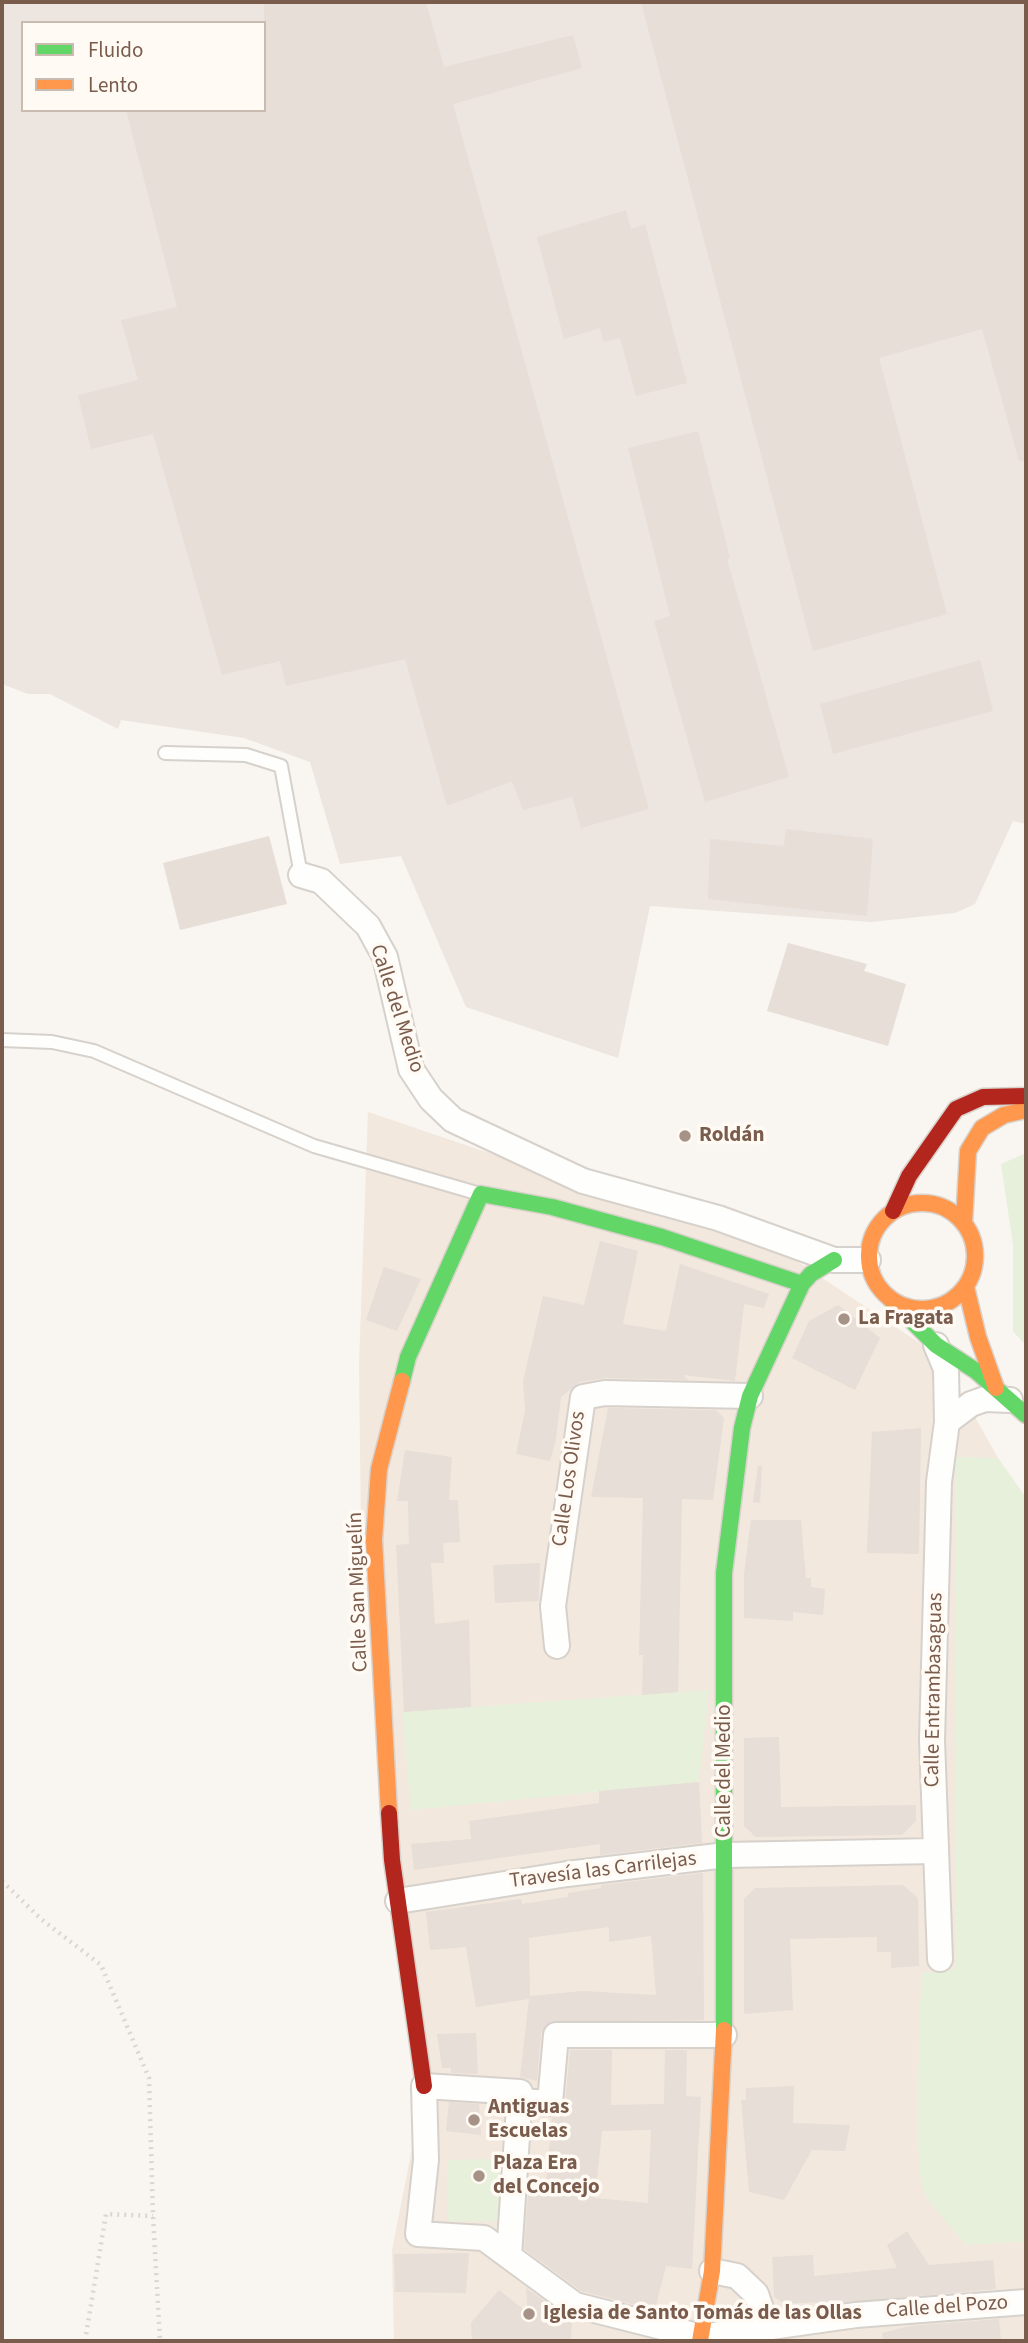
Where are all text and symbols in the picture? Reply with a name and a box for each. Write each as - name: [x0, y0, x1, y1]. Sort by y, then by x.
- legend: [21, 21, 266, 112]
- text: Fluido: [88, 35, 143, 65]
- text: Lento: [88, 70, 138, 100]
- street label: Calle del Medio: [363, 942, 429, 1076]
- place label: Roldán: [699, 1123, 764, 1149]
- marker: Roldán: [677, 1128, 693, 1144]
- place label: La Fragata: [858, 1306, 954, 1332]
- marker: La Fragata: [836, 1311, 852, 1327]
- street label: Calle Los Olivos: [548, 1410, 592, 1548]
- street label: Calle San Miguelín: [344, 1511, 374, 1673]
- street label: Calle Entrambasaguas: [921, 1592, 949, 1788]
- street label: Calle del Medio: [712, 1704, 738, 1838]
- street label: Travesía las Carrilejas: [508, 1847, 698, 1895]
- place label: Antiguas Escuelas: [488, 2095, 569, 2145]
- marker: Antiguas Escuelas: [466, 2112, 482, 2128]
- place label: Plaza Era del Concejo: [493, 2151, 600, 2201]
- marker: Plaza Era del Concejo: [471, 2168, 487, 2184]
- street label: Calle del Pozo: [885, 2291, 1009, 2325]
- place label: Iglesia de Santo Tomás de las Ollas: [543, 2301, 862, 2327]
- marker: Iglesia de Santo Tomás de las Ollas: [521, 2306, 537, 2322]

